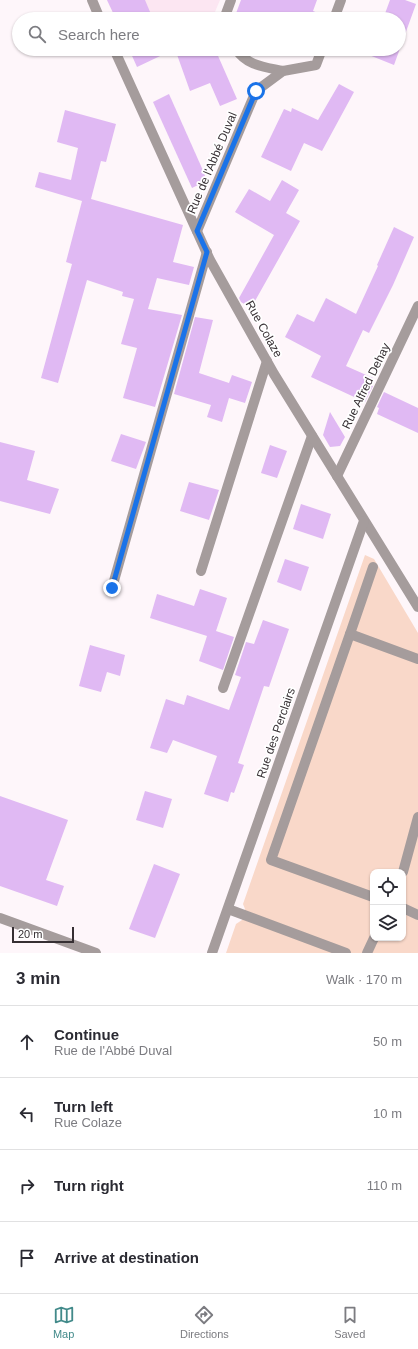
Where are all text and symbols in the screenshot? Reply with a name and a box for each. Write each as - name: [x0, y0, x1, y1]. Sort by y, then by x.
- search box: [12, 12, 406, 56]
- icon: search: [26, 23, 48, 45]
- text: Search here: [58, 26, 140, 43]
- route start: [247, 82, 265, 100]
- street label: Rue de l'Abbé Duval: [184, 110, 240, 216]
- street label: Rue Colaze: [243, 298, 285, 360]
- street label: Rue Alfred Dehay: [339, 341, 393, 431]
- route end: [103, 579, 121, 597]
- street label: Rue des Perclairs: [254, 686, 298, 780]
- map controls: [370, 869, 406, 941]
- button: locate: [370, 869, 406, 905]
- button: layers: [370, 905, 406, 941]
- scale bar: [12, 925, 74, 944]
- text: 20 m: [18, 928, 42, 940]
- text: 3 min: [16, 969, 60, 988]
- text: Walk · 170 m: [326, 972, 402, 987]
- text: Continue: [54, 1026, 119, 1043]
- icon: ahead: [16, 1031, 38, 1053]
- text: 50 m: [373, 1034, 402, 1049]
- text: Rue de l'Abbé Duval: [54, 1043, 172, 1058]
- text: Turn left: [54, 1098, 113, 1115]
- icon: left: [16, 1103, 38, 1125]
- text: 10 m: [373, 1106, 402, 1121]
- text: Rue Colaze: [54, 1115, 122, 1130]
- icon: right: [16, 1175, 38, 1197]
- text: Turn right: [54, 1177, 124, 1194]
- text: 110 m: [367, 1178, 402, 1193]
- icon: arrive: [16, 1247, 38, 1269]
- text: Arrive at destination: [54, 1249, 199, 1266]
- tab: Map: [53, 1304, 75, 1340]
- tab: Directions: [180, 1304, 229, 1340]
- tab: Saved: [334, 1304, 365, 1340]

